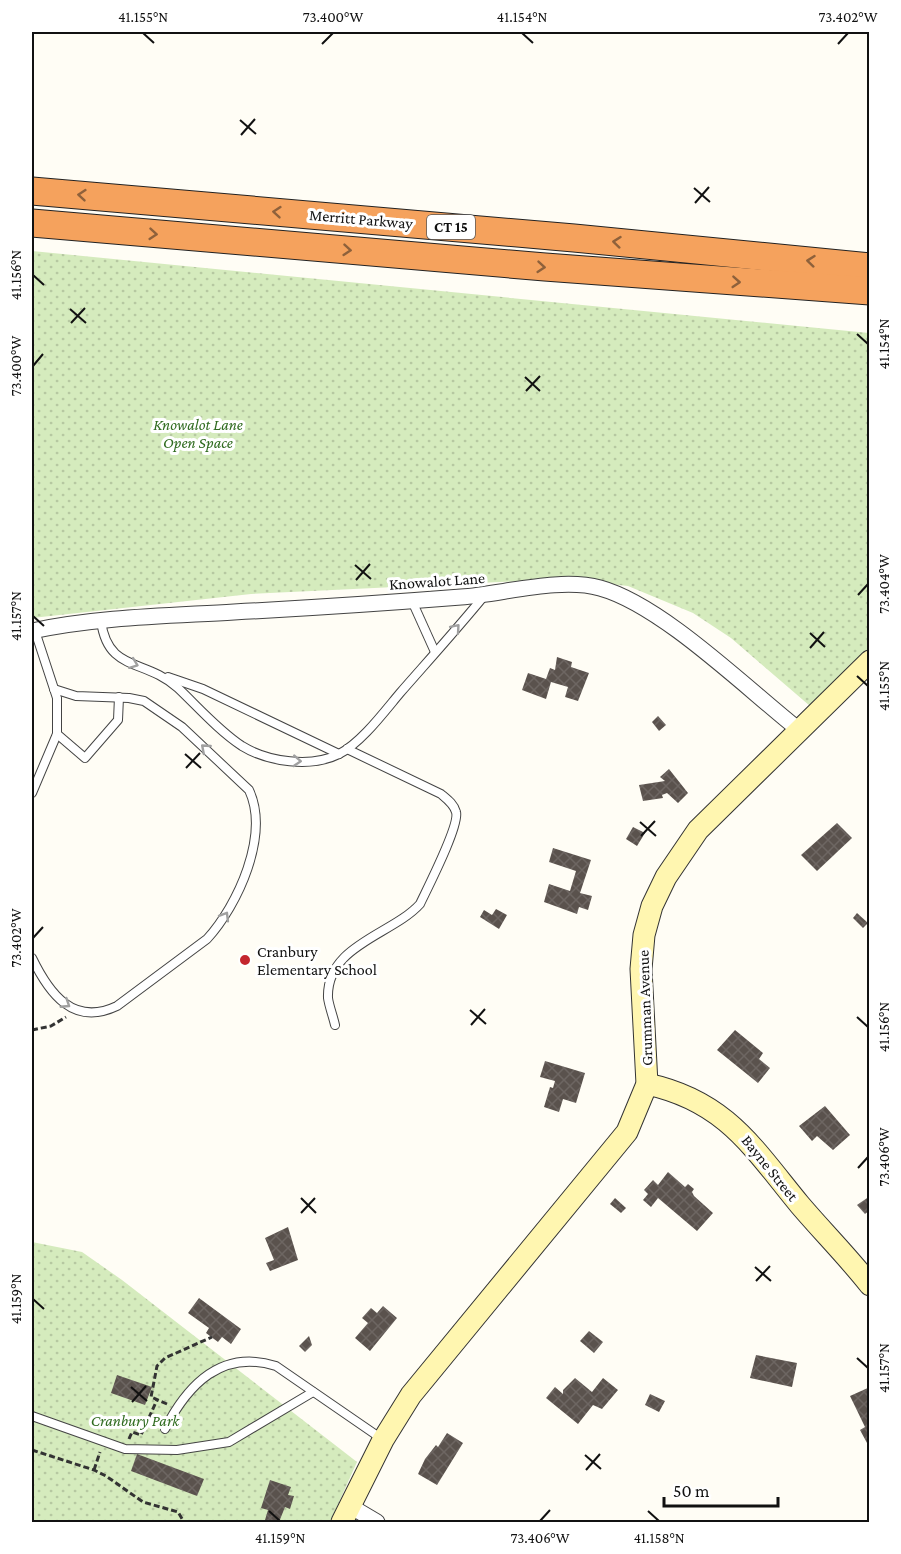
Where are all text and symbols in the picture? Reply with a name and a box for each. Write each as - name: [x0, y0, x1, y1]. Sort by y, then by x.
- text: 41.155°N: [118, 9, 168, 25]
- text: 73.400°W: [303, 9, 364, 25]
- text: 41.154°N: [497, 9, 548, 25]
- text: 73.402°W: [819, 9, 878, 25]
- one-way arrow: [78, 189, 87, 202]
- one-way arrow: [272, 205, 281, 218]
- street label: Merritt Parkway: [308, 206, 414, 233]
- road number: CT 15: [427, 215, 475, 239]
- one-way arrow: [148, 227, 157, 240]
- one-way arrow: [613, 236, 622, 249]
- one-way arrow: [342, 243, 351, 256]
- text: 41.156°N: [8, 250, 24, 300]
- one-way arrow: [807, 255, 816, 268]
- one-way arrow: [537, 260, 546, 273]
- one-way arrow: [731, 275, 740, 288]
- text: 41.154°N: [876, 318, 892, 369]
- text: 73.400°W: [8, 335, 24, 396]
- park label: Knowalot Lane Open Space: [153, 416, 243, 452]
- text: 73.404°W: [876, 554, 892, 614]
- street label: Knowalot Lane: [388, 569, 486, 593]
- text: 41.157°N: [8, 591, 24, 641]
- one-way arrow: [449, 624, 460, 635]
- one-way arrow: [128, 656, 138, 669]
- text: 41.155°N: [876, 661, 892, 711]
- one-way arrow: [201, 744, 212, 755]
- one-way arrow: [292, 754, 301, 767]
- text: 73.402°W: [8, 908, 24, 967]
- one-way arrow: [217, 912, 229, 922]
- place label: Cranbury Elementary School: [257, 943, 377, 979]
- street label: Grumman Avenue: [634, 950, 656, 1066]
- marker: Cranbury Elementary School: [238, 953, 252, 967]
- one-way arrow: [60, 996, 71, 1007]
- text: 41.156°N: [876, 1002, 892, 1052]
- text: 73.406°W: [876, 1127, 892, 1187]
- street label: Bayne Street: [738, 1132, 802, 1205]
- text: 41.159°N: [8, 1274, 24, 1324]
- text: 41.157°N: [876, 1343, 892, 1393]
- park label: Cranbury Park: [91, 1412, 180, 1430]
- scale bar: [664, 1470, 778, 1508]
- text: 50 m: [673, 1481, 710, 1501]
- text: 41.159°N: [255, 1530, 305, 1546]
- text: 73.406°W: [510, 1530, 570, 1546]
- text: 41.158°N: [633, 1530, 685, 1546]

